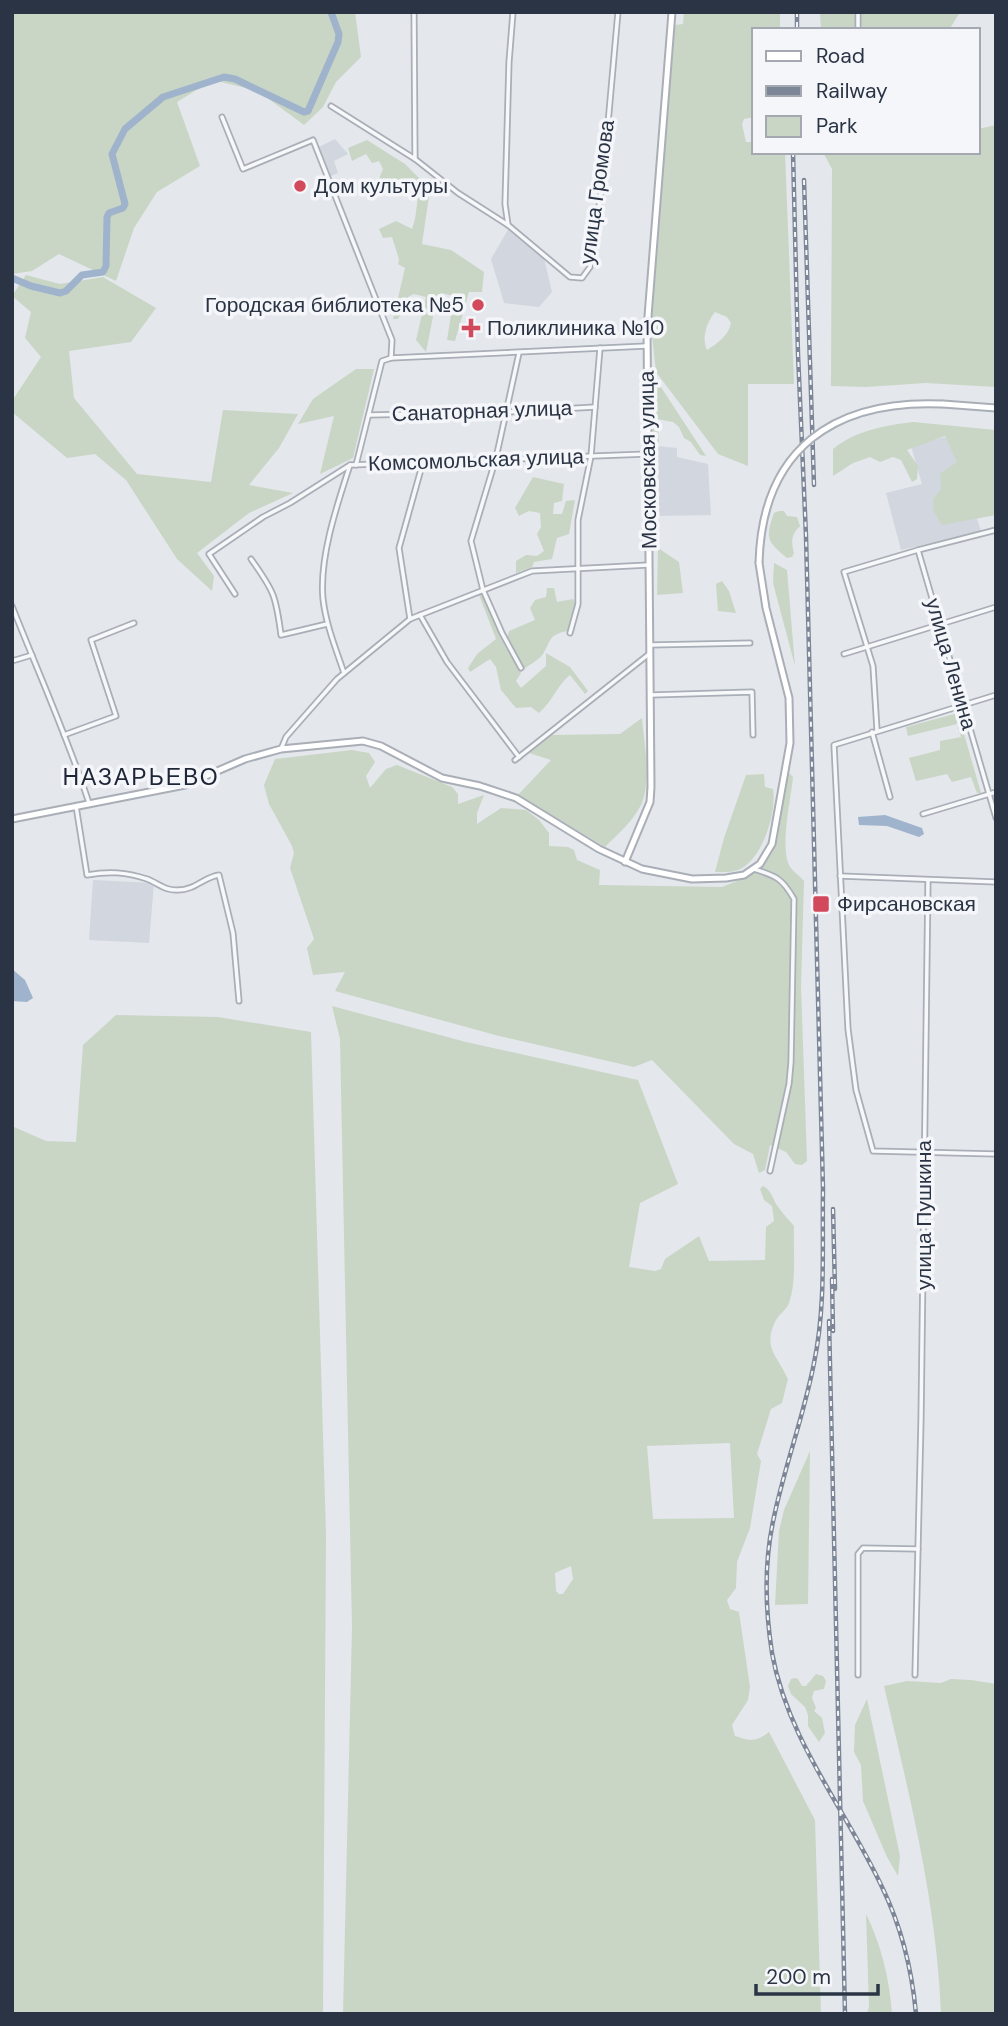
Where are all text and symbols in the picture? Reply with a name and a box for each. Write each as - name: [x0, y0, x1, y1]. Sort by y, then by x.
- legend: [752, 28, 980, 154]
- text: Road: [816, 42, 865, 70]
- text: Railway: [816, 77, 888, 105]
- text: Park: [816, 112, 858, 140]
- street label: улица Громова: [573, 118, 621, 266]
- place label: Дом культуры: [314, 172, 448, 200]
- marker: Дом культуры: [292, 178, 308, 194]
- place label: Городская библиотека №5: [205, 291, 464, 319]
- marker: Городская библиотека №5: [470, 297, 486, 313]
- place label: Поликлиника №10: [487, 314, 664, 342]
- marker: Поликлиника №10: [461, 318, 481, 338]
- street label: Московская улица: [632, 370, 664, 549]
- street label: Санаторная улица: [391, 394, 573, 428]
- street label: Комсомольская улица: [368, 442, 585, 478]
- street label: улица Ленина: [919, 595, 983, 733]
- district label: НАЗАРЬЕВО: [62, 762, 220, 792]
- place label: Фирсановская: [837, 890, 976, 918]
- marker: Фирсановская: [811, 894, 831, 914]
- street label: улица Пушкина: [910, 1140, 938, 1290]
- scale bar: [756, 1952, 878, 1996]
- text: 200 m: [766, 1963, 831, 1991]

